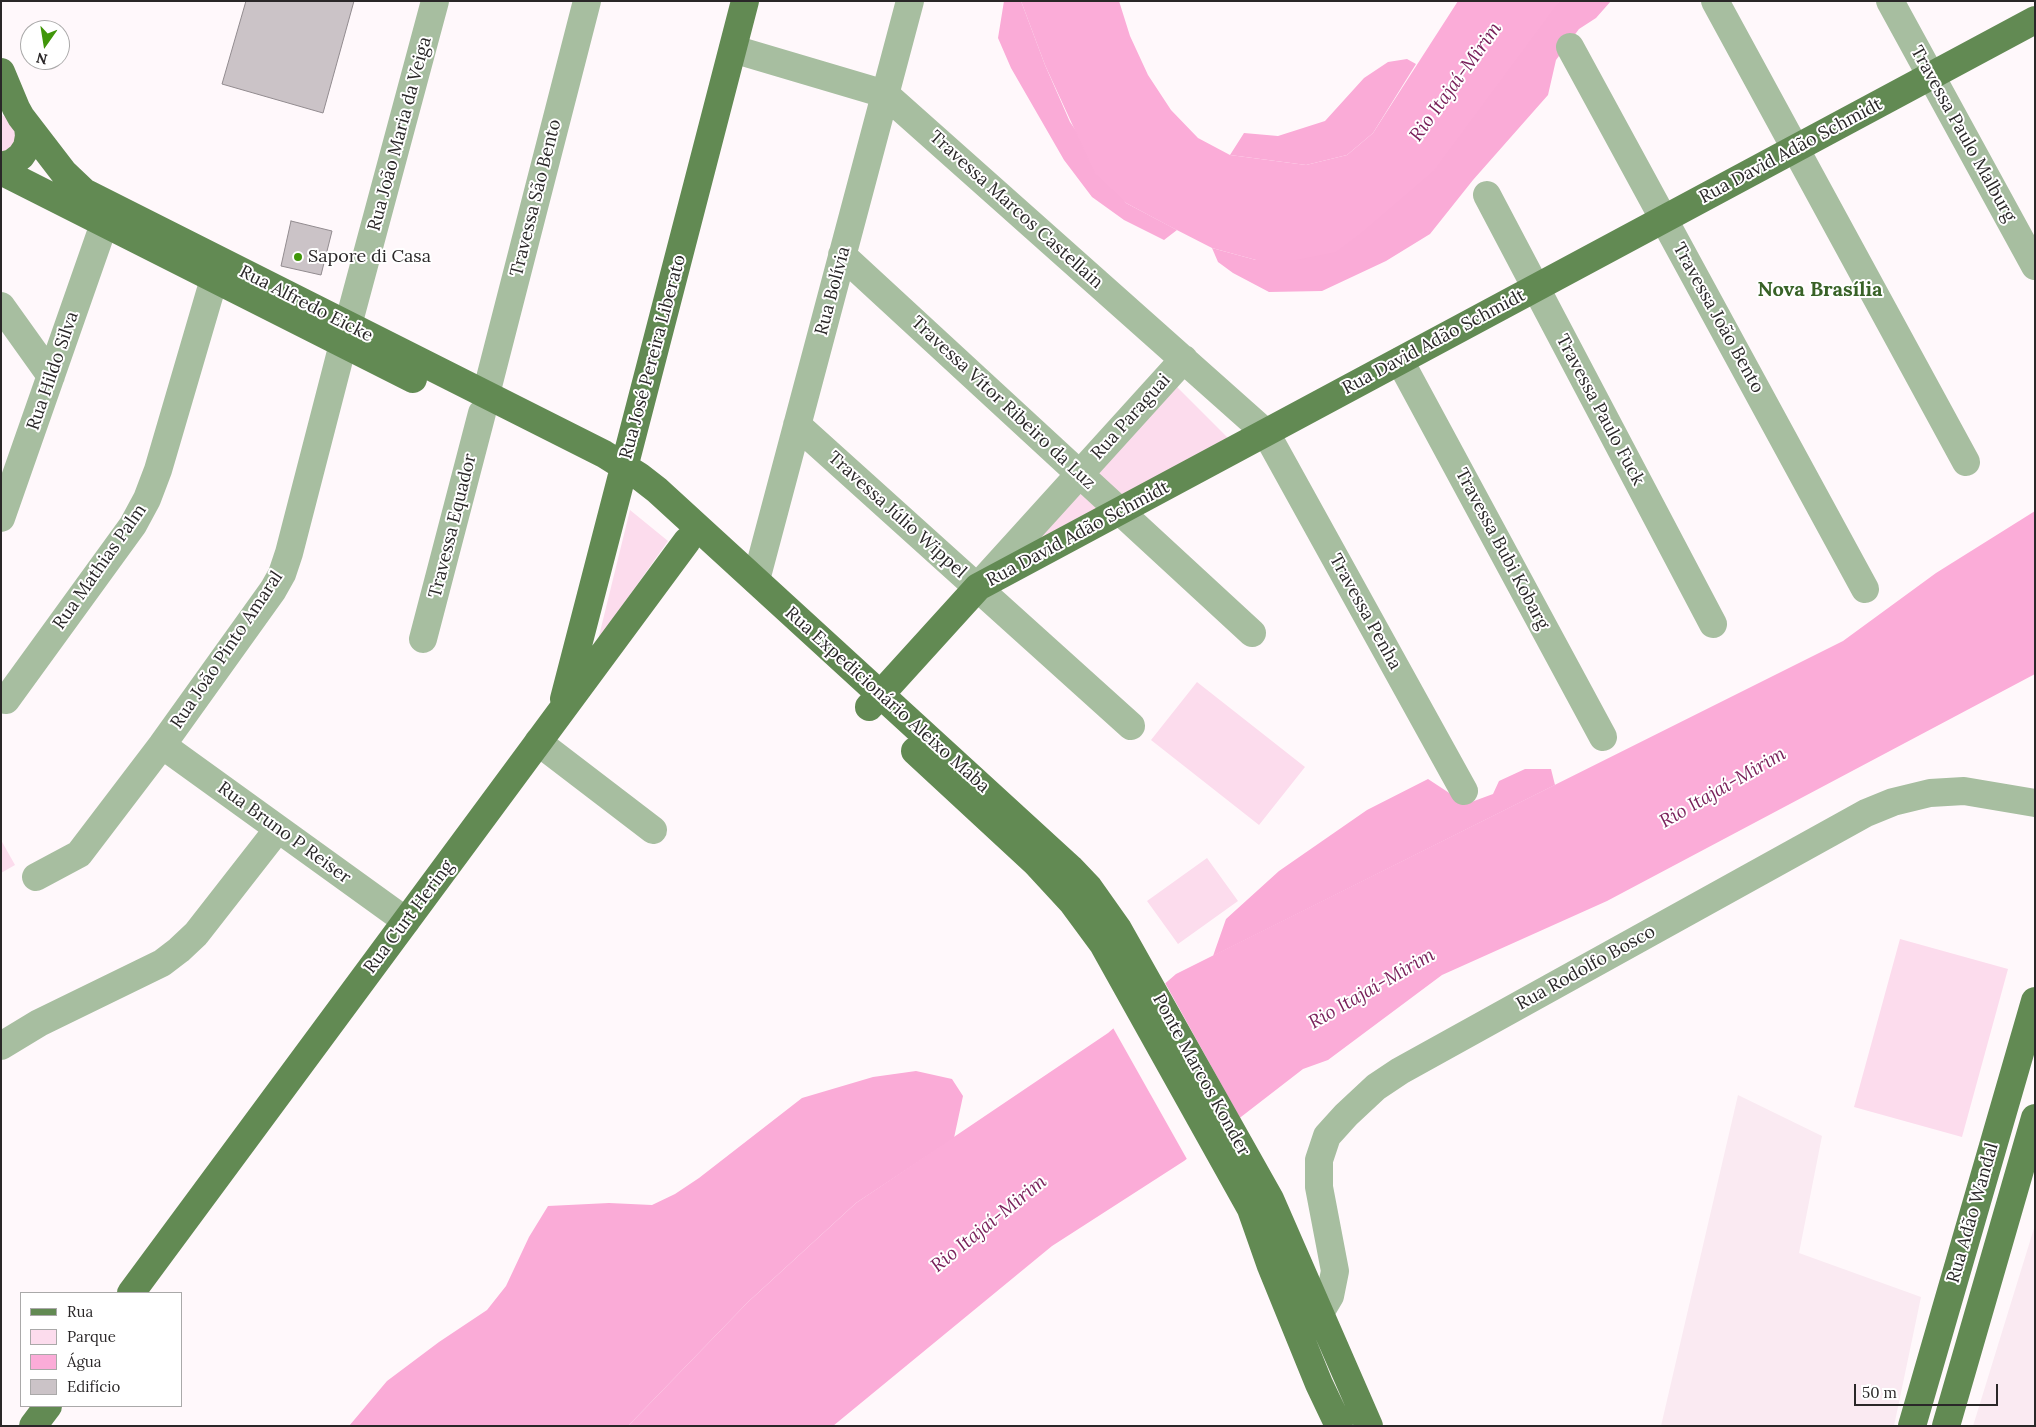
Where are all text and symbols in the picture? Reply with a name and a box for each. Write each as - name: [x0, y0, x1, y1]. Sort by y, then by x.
- water label: Rio Itajaí-Mirim: [1405, 18, 1507, 146]
- north arrow: [20, 20, 70, 70]
- street label: Rua João Maria da Veiga: [364, 34, 436, 234]
- street label: Travessa Paulo Malburg: [1906, 42, 2020, 226]
- text: N: [35, 49, 49, 69]
- street label: Rua David Adão Schmidt: [1696, 94, 1886, 208]
- street label: Travessa São Bento: [506, 117, 566, 279]
- street label: Travessa Marcos Castellain: [925, 126, 1107, 294]
- street label: Travessa João Bento: [1668, 239, 1768, 397]
- street label: Rua Bolívia: [811, 244, 855, 338]
- place label: Sapore di Casa: [308, 246, 431, 268]
- marker: Sapore di Casa: [292, 251, 304, 263]
- street label: Rua José Pereira Liberato: [615, 252, 691, 462]
- street label: Rua Alfredo Eicke: [236, 261, 376, 347]
- district label: Nova Brasília: [1757, 278, 1883, 302]
- street label: Rua David Adão Schmidt: [1339, 285, 1529, 399]
- street label: Rua Hildo Silva: [23, 309, 83, 433]
- street label: Travessa Vítor Ribeiro da Luz: [906, 312, 1100, 494]
- street label: Travessa Paulo Fuck: [1551, 331, 1649, 489]
- street label: Rua Paraguai: [1087, 370, 1175, 464]
- street label: Travessa Júlio Wippel: [823, 447, 971, 583]
- street label: Travessa Equador: [425, 452, 481, 600]
- street label: Travessa Bubi Kobarg: [1450, 465, 1554, 633]
- street label: Rua David Adão Schmidt: [983, 477, 1173, 591]
- street label: Rua Mathias Palm: [49, 500, 151, 634]
- street label: Travessa Penha: [1324, 550, 1406, 674]
- street label: Rua João Pinto Amaral: [166, 567, 288, 733]
- street label: Rua Expedicionário Aleixo Maba: [780, 602, 994, 798]
- water label: Rio Itajaí-Mirim: [1656, 743, 1790, 833]
- street label: Rua Bruno P Reiser: [213, 777, 355, 889]
- street label: Rua Curt Hering: [359, 856, 459, 978]
- street label: Rua Rodolfo Bosco: [1513, 921, 1659, 1015]
- water label: Rio Itajaí-Mirim: [1305, 944, 1439, 1034]
- street label: Ponte Marcos Konder: [1147, 990, 1255, 1160]
- street label: Rua Adão Wandal: [1943, 1140, 2003, 1286]
- water label: Rio Itajaí-Mirim: [927, 1170, 1051, 1278]
- legend: [20, 1292, 182, 1407]
- text: Rua: [67, 1302, 93, 1321]
- text: Parque: [67, 1327, 116, 1346]
- text: Água: [67, 1352, 101, 1371]
- scale bar: [1856, 1374, 2000, 1406]
- text: Edifício: [67, 1377, 120, 1396]
- text: 50 m: [1862, 1383, 1897, 1402]

